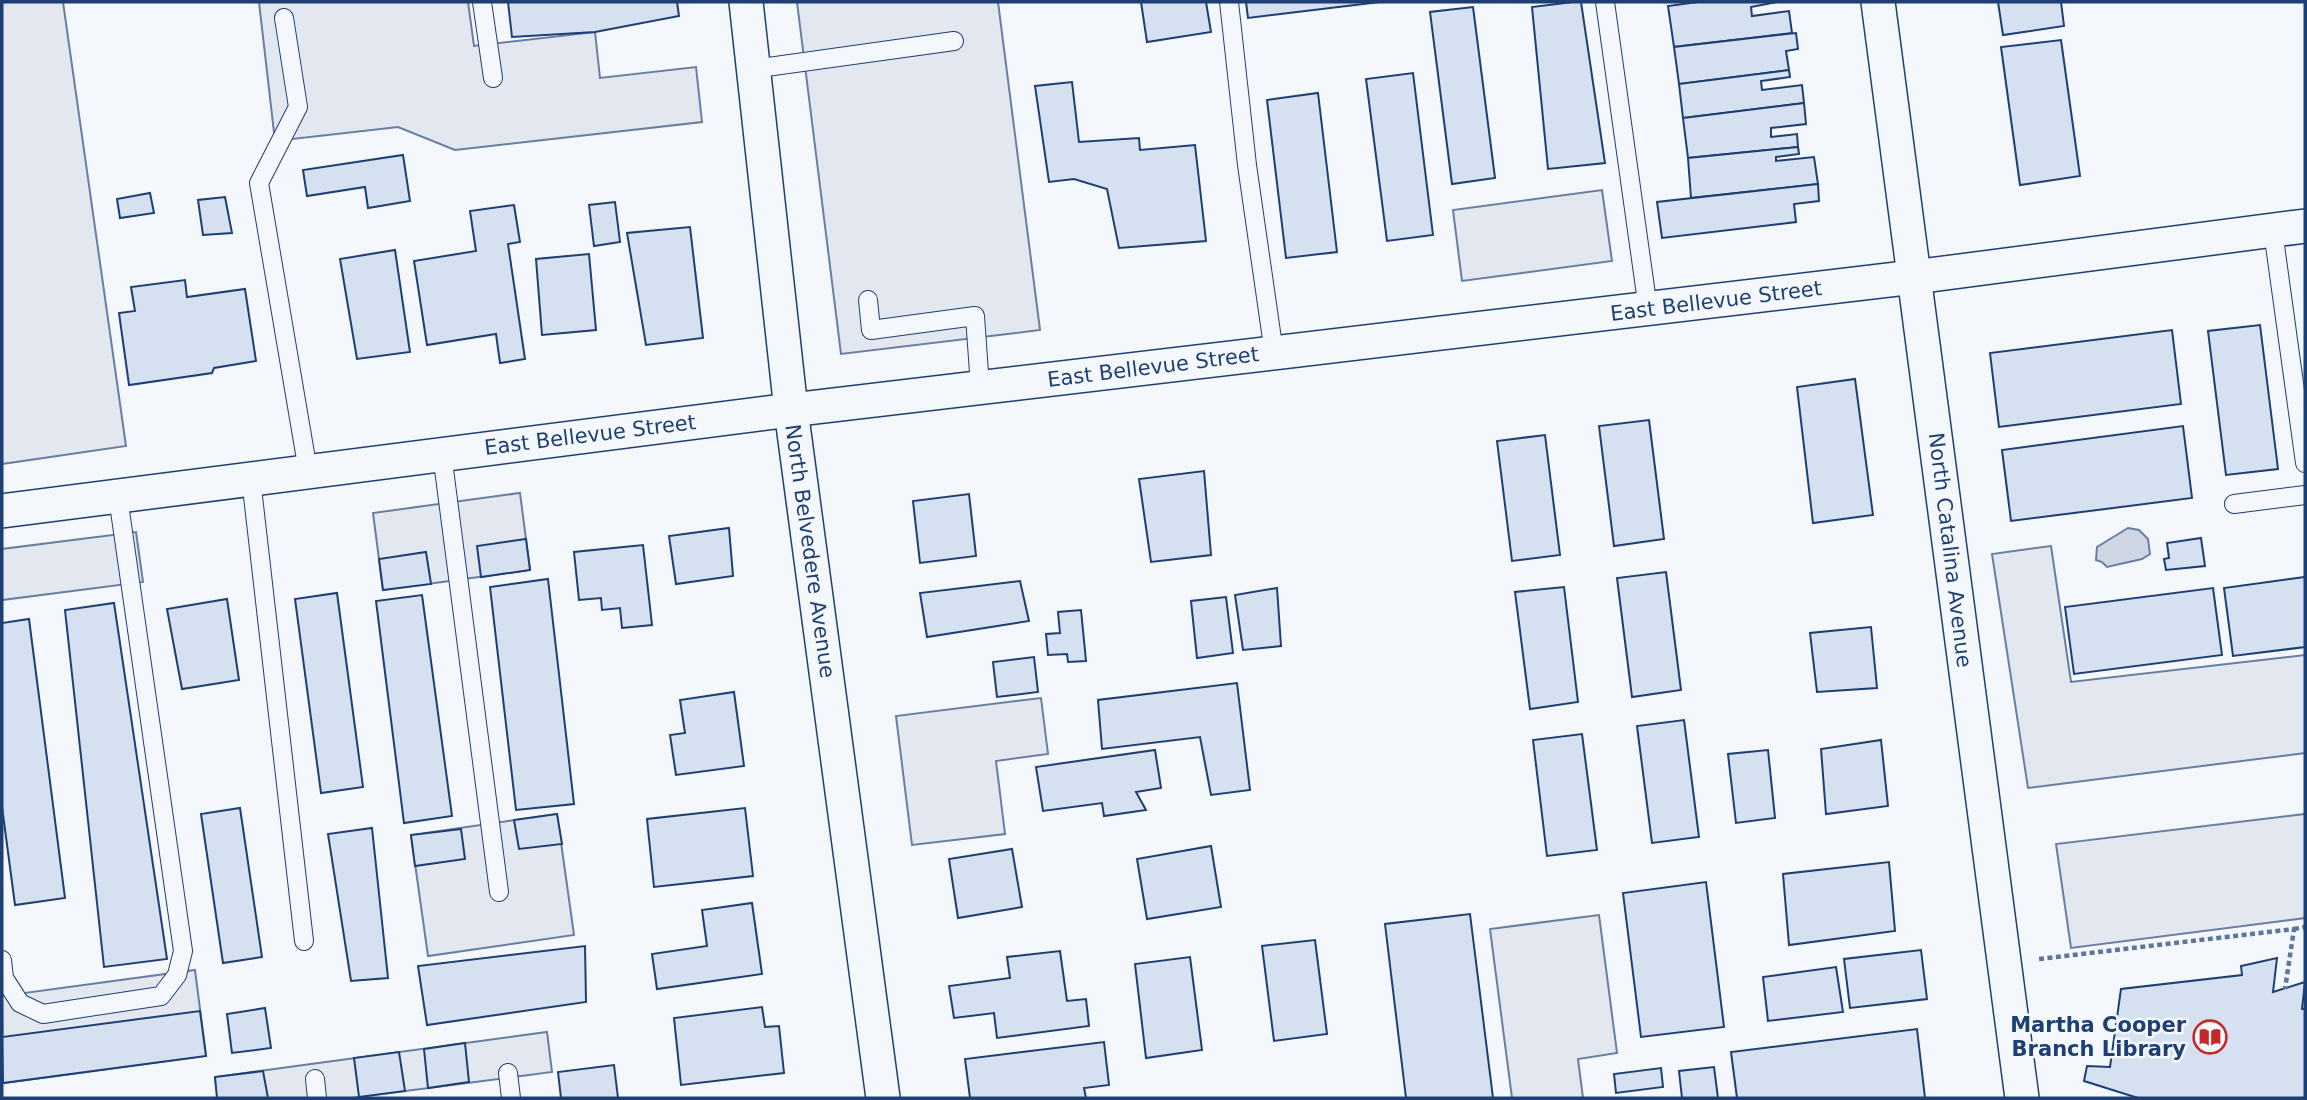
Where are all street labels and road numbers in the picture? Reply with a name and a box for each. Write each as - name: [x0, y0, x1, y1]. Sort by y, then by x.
- street label: East Bellevue Street: [1609, 276, 1823, 326]
- street label: East Bellevue Street: [1046, 342, 1260, 392]
- street label: East Bellevue Street: [483, 410, 697, 460]
- street label: North Belvedere Avenue: [780, 423, 840, 679]
- street label: North Catalina Avenue: [1924, 431, 1976, 669]

